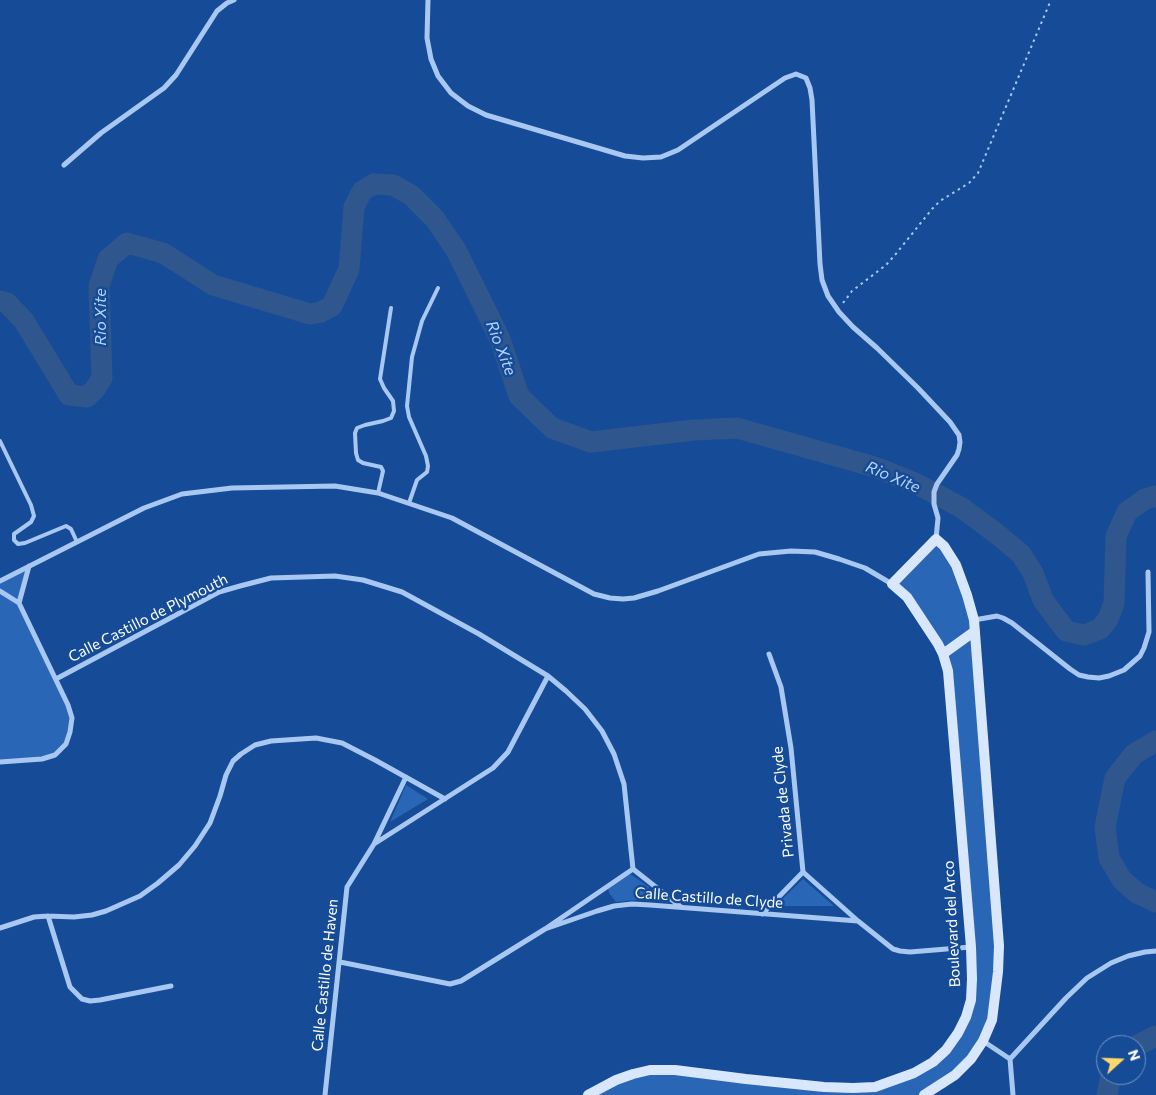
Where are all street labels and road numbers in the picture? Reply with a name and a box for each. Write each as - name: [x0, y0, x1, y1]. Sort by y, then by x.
- street label: Calle Castillo de Plymouth: [65, 570, 231, 666]
- street label: Privada de Clyde: [768, 746, 798, 858]
- street label: Boulevard del Arco: [940, 860, 964, 988]
- street label: Calle Castillo de Clyde: [634, 884, 784, 912]
- street label: Calle Castillo de Haven: [308, 898, 342, 1052]

